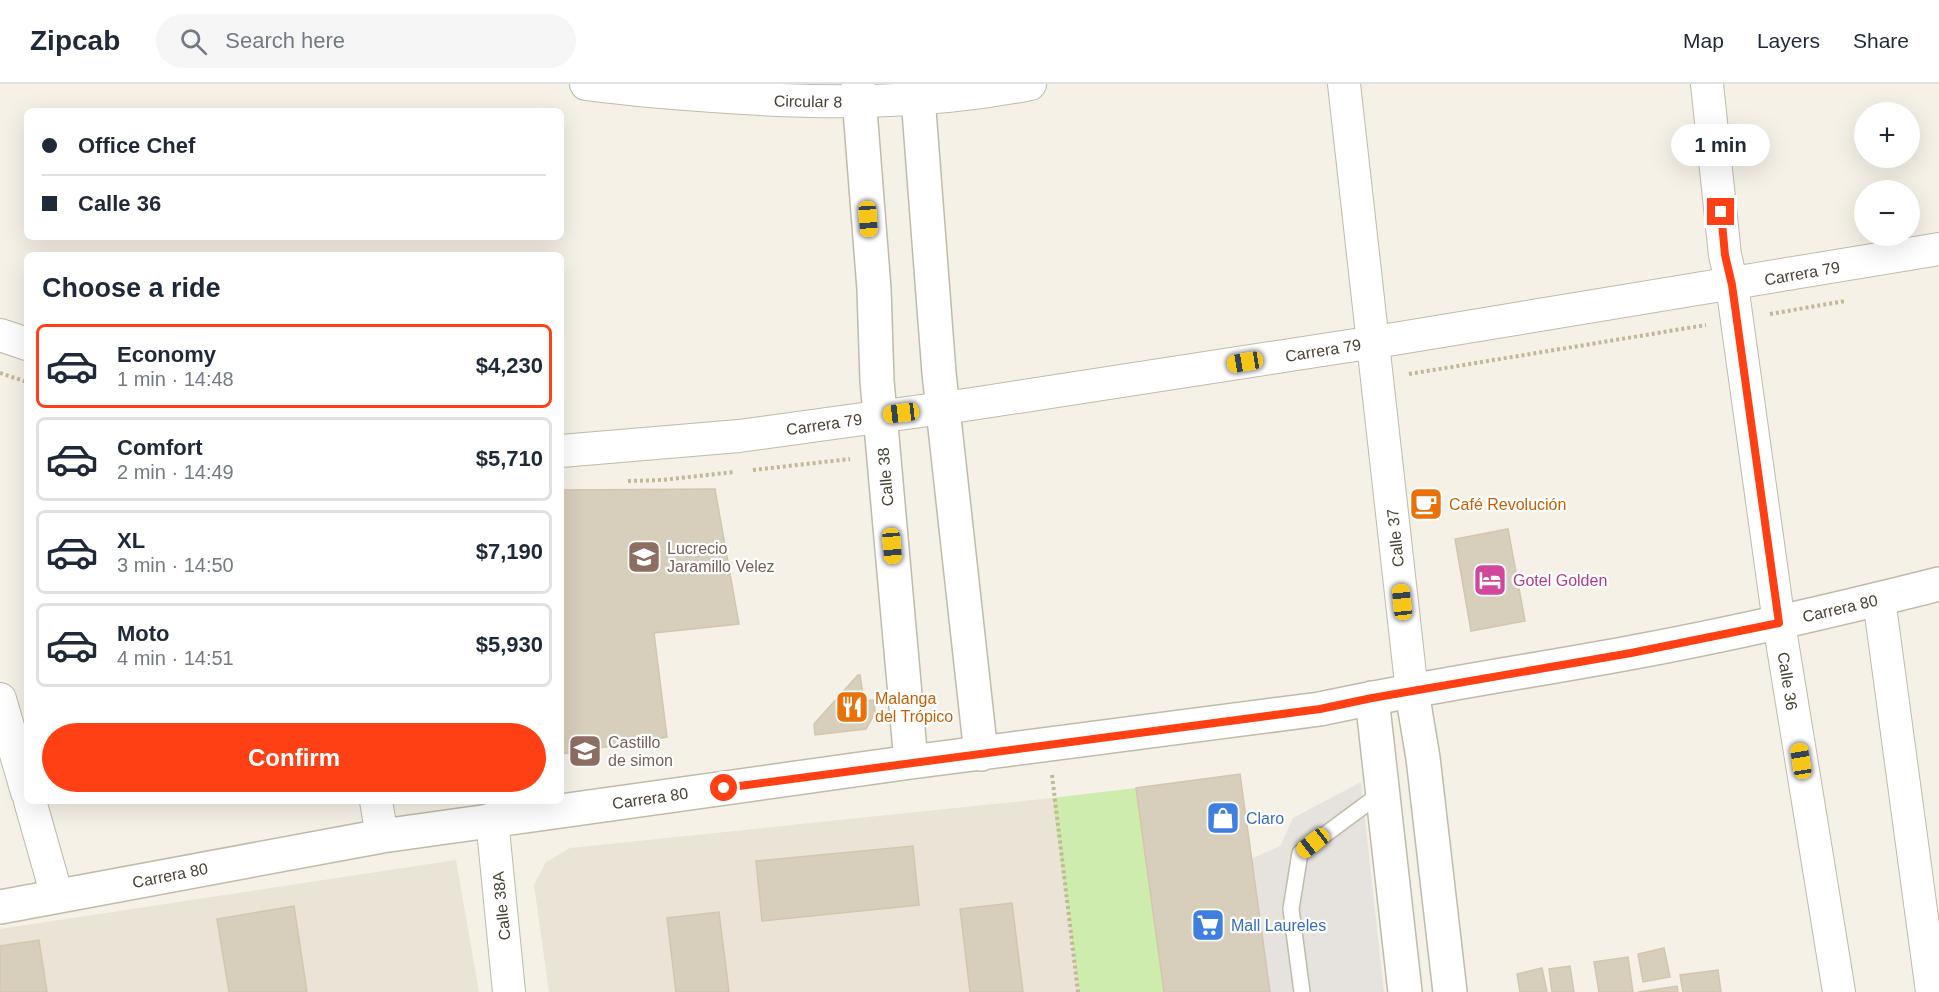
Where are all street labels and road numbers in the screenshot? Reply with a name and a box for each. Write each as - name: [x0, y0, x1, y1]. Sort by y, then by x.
- street label: Circular 8: [774, 92, 842, 111]
- street label: Carrera 79: [1763, 258, 1841, 289]
- street label: Carrera 79: [1284, 336, 1362, 365]
- street label: Carrera 79: [785, 411, 863, 438]
- street label: Calle 38: [874, 447, 897, 507]
- street label: Calle 37: [1384, 508, 1407, 568]
- street label: Carrera 80: [1801, 592, 1879, 625]
- street label: Calle 36: [1775, 651, 1801, 711]
- street label: Carrera 80: [611, 785, 689, 812]
- street label: Carrera 80: [131, 860, 209, 891]
- street label: Calle 38A: [489, 870, 514, 941]

